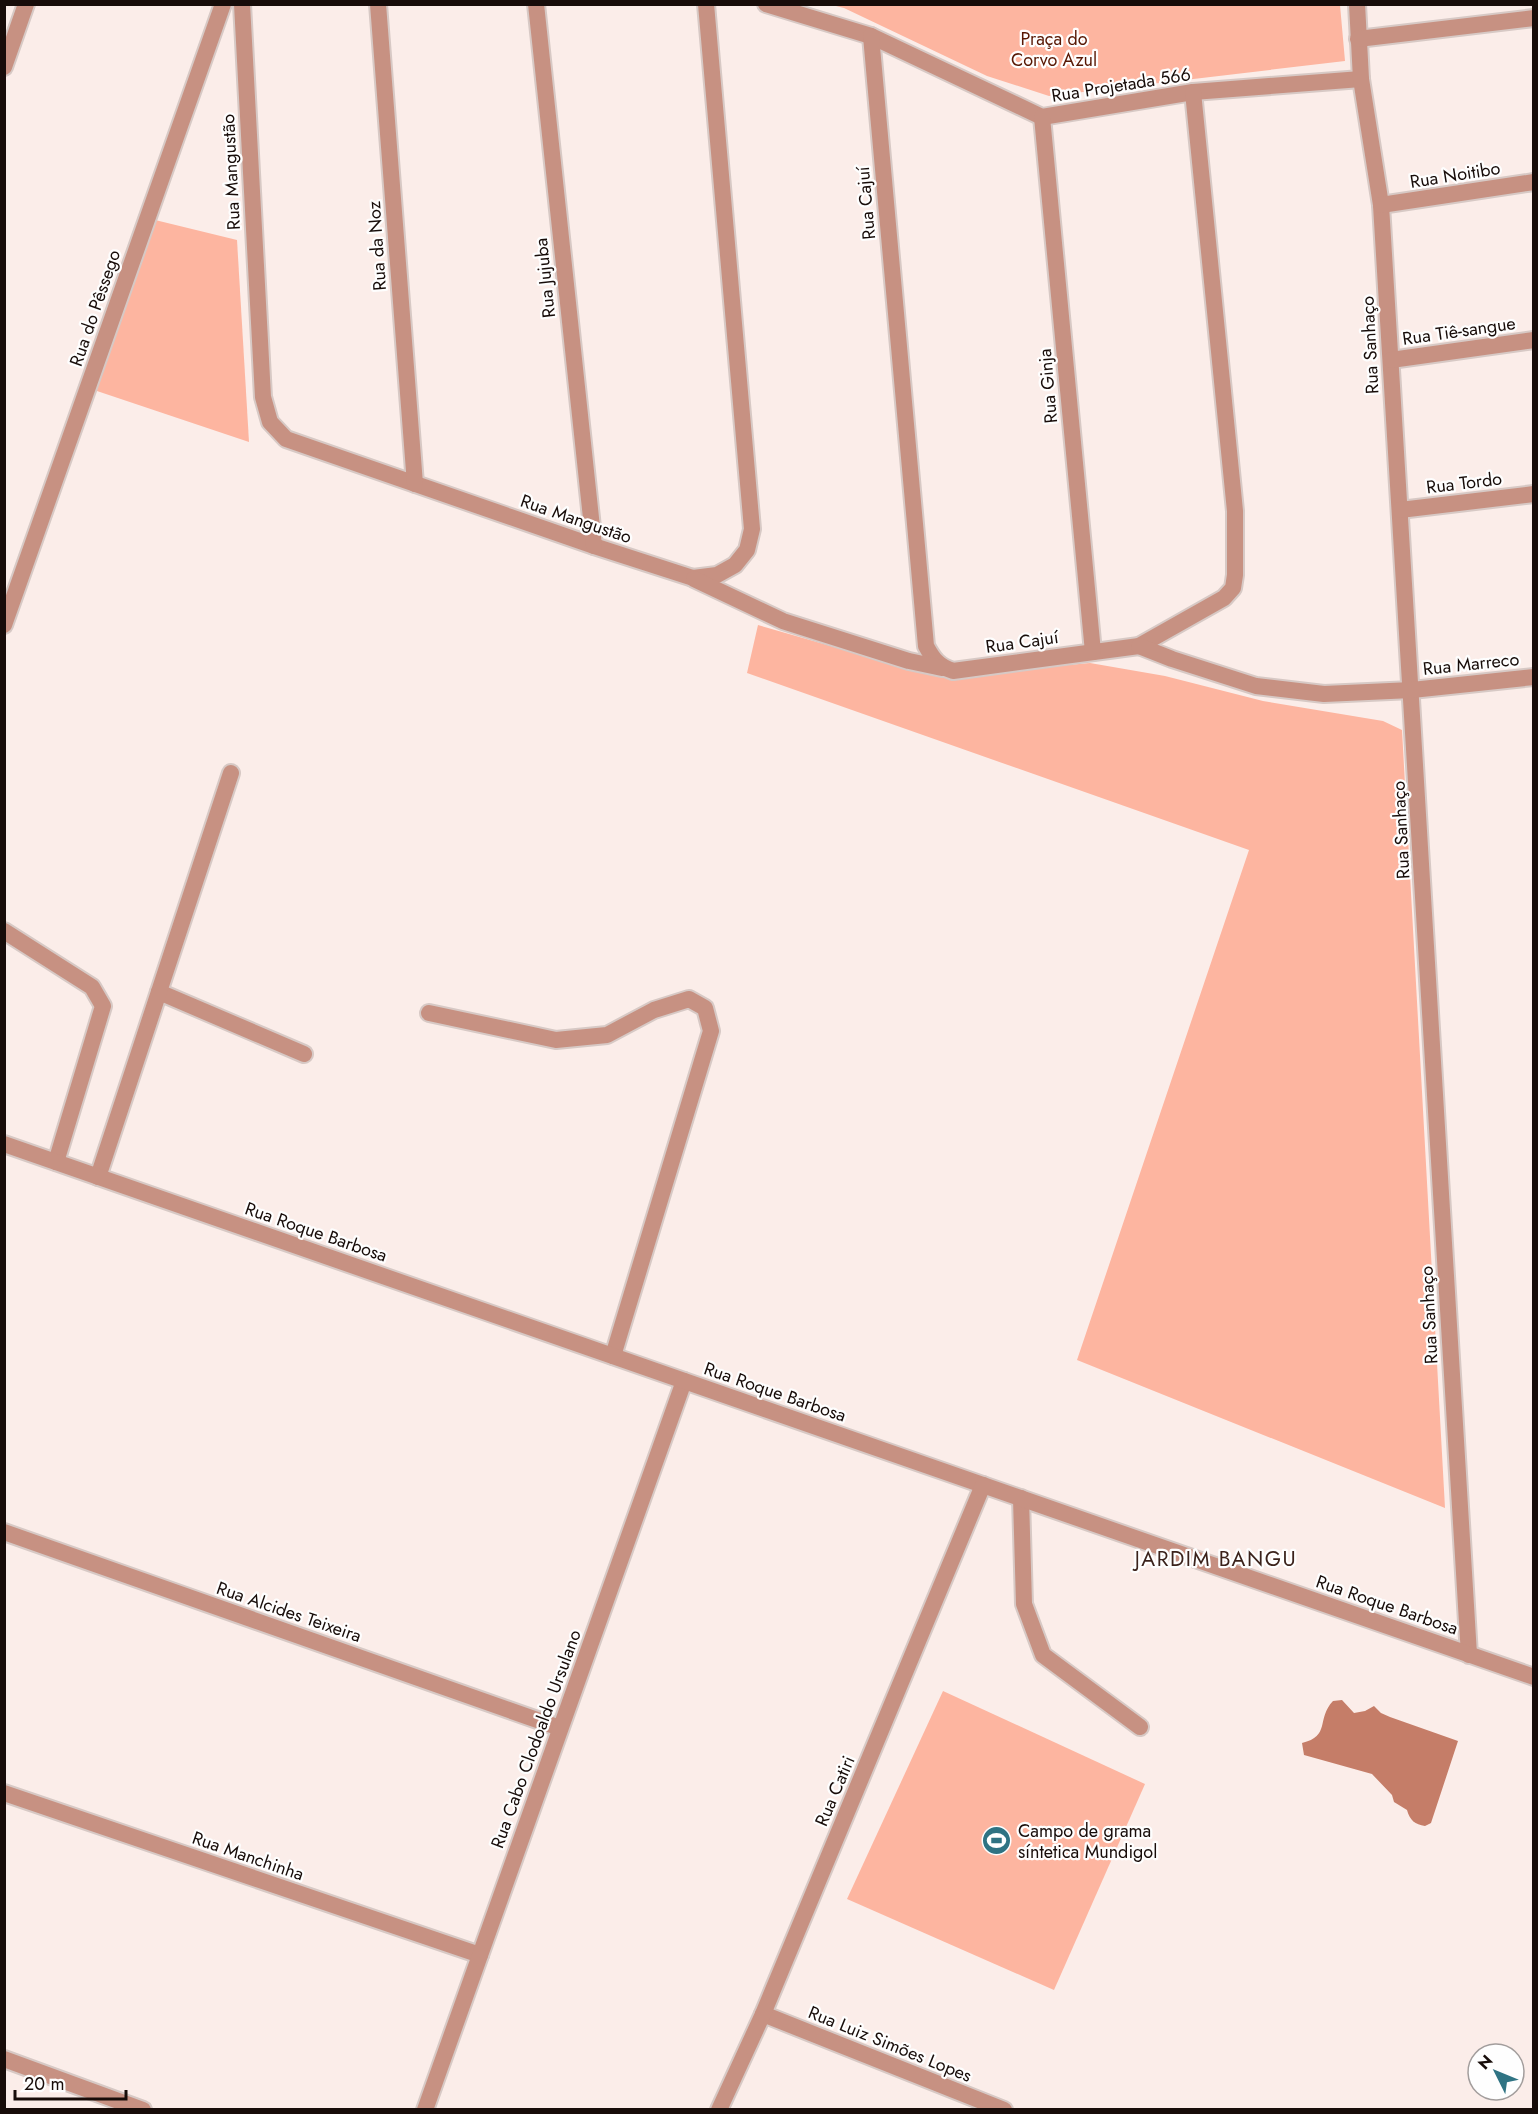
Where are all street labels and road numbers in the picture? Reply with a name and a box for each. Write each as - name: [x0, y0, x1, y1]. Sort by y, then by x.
- street label: Rua Projetada 566: [1049, 61, 1193, 109]
- street label: Rua Mangustão: [215, 113, 247, 231]
- street label: Rua Noitibo: [1408, 155, 1502, 195]
- street label: Rua Cajuí: [850, 164, 882, 241]
- street label: Rua da Noz: [361, 200, 393, 292]
- street label: Rua Jujuba: [528, 237, 562, 319]
- street label: Rua do Pêssego: [63, 246, 127, 370]
- street label: Rua Sanhaço: [1354, 295, 1386, 395]
- street label: Rua Tiê-sangue: [1401, 310, 1517, 352]
- street label: Rua Ginja: [1032, 348, 1064, 424]
- street label: Rua Tordo: [1425, 465, 1504, 501]
- street label: Rua Mangustão: [517, 488, 635, 550]
- street label: Rua Cajuí: [984, 624, 1061, 660]
- street label: Rua Marreco: [1422, 646, 1521, 682]
- street label: Rua Sanhaço: [1385, 780, 1417, 880]
- street label: Rua Roque Barbosa: [241, 1195, 391, 1269]
- street label: Rua Sanhaço: [1413, 1265, 1445, 1365]
- street label: Rua Roque Barbosa: [700, 1355, 850, 1429]
- street label: Rua Roque Barbosa: [1312, 1568, 1462, 1642]
- street label: Rua Alcides Teixeira: [213, 1575, 365, 1649]
- street label: Rua Cabo Clodoaldo Ursulano: [484, 1626, 588, 1852]
- street label: Rua Catiri: [808, 1752, 862, 1830]
- street label: Rua Manchinha: [189, 1825, 307, 1887]
- street label: Rua Luiz Simões Lopes: [804, 1999, 976, 2089]

